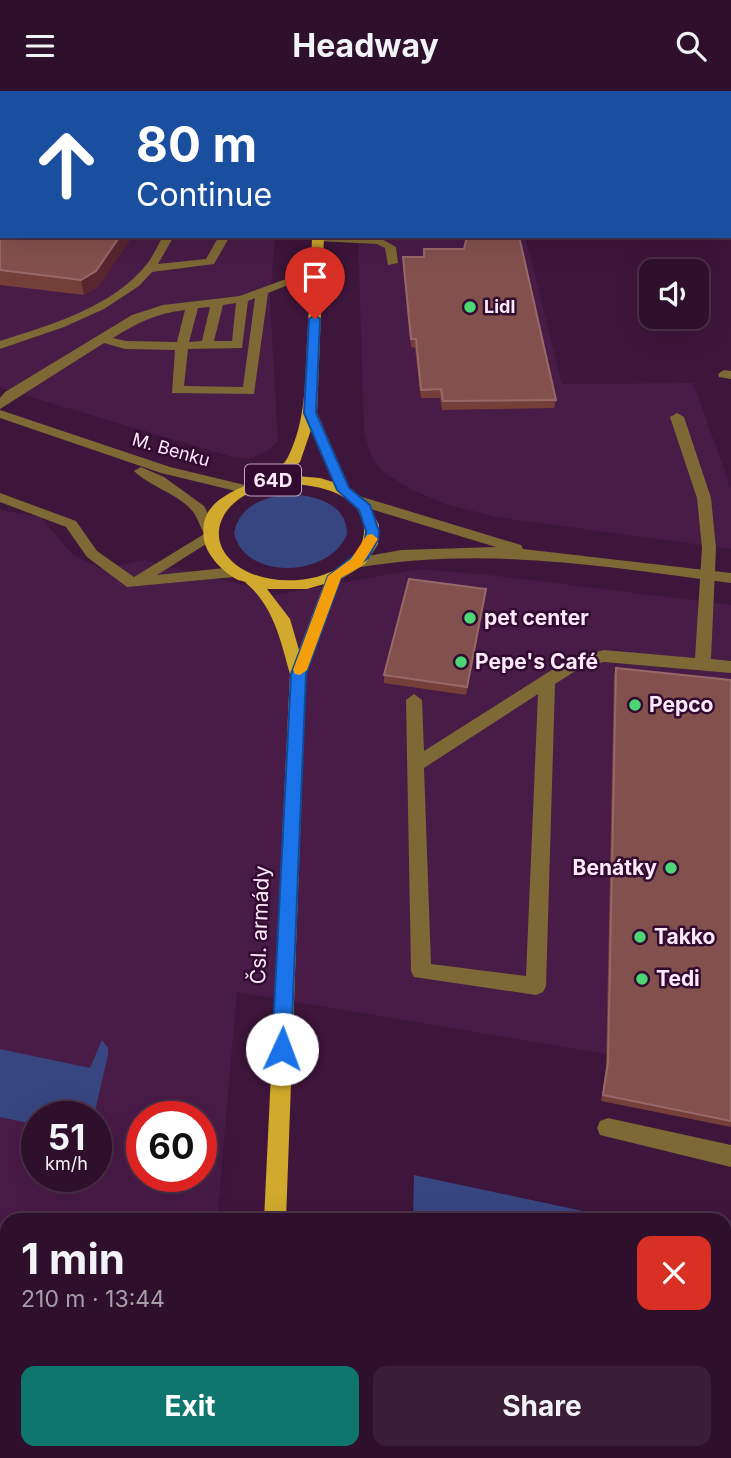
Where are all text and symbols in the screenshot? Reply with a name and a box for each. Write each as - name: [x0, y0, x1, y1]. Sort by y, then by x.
- text: Headway: [292, 26, 439, 65]
- icon: menu: [21, 27, 59, 65]
- icon: search: [672, 27, 710, 65]
- text: 80 m: [136, 115, 257, 174]
- icon: ahead: [21, 119, 112, 210]
- text: Continue: [136, 175, 272, 214]
- pin: [285, 247, 345, 319]
- icon: arrive: [296, 258, 334, 296]
- map controls: [639, 259, 709, 329]
- button: sound: [639, 259, 709, 329]
- place label: Lidl: [484, 296, 515, 317]
- marker: Lidl: [462, 299, 478, 315]
- street label: M. Benku: [130, 428, 212, 471]
- road number: 64D: [245, 465, 301, 495]
- place label: pet center: [484, 605, 589, 630]
- marker: pet center: [462, 610, 478, 626]
- place label: Pepe's Café: [475, 649, 598, 674]
- marker: Pepe's Café: [453, 654, 469, 670]
- place label: Pepco: [649, 692, 714, 717]
- marker: Pepco: [627, 697, 643, 713]
- place label: Benátky: [573, 855, 657, 880]
- marker: Benátky: [663, 860, 679, 876]
- street label: Čsl. armády: [245, 865, 274, 985]
- place label: Takko: [654, 924, 716, 949]
- marker: Takko: [632, 929, 648, 945]
- place label: Tedi: [656, 966, 700, 991]
- marker: Tedi: [634, 971, 650, 987]
- position arrow: [245, 1012, 319, 1086]
- speed limit sign: 60: [126, 1101, 217, 1192]
- text: 51: [48, 1116, 85, 1158]
- text: km/h: [45, 1153, 88, 1174]
- text: 1 min: [21, 1233, 125, 1284]
- button: close: [637, 1236, 711, 1310]
- text: 210 m · 13:44: [21, 1285, 165, 1313]
- button: Exit: [21, 1366, 359, 1446]
- button: Share: [373, 1366, 711, 1446]

